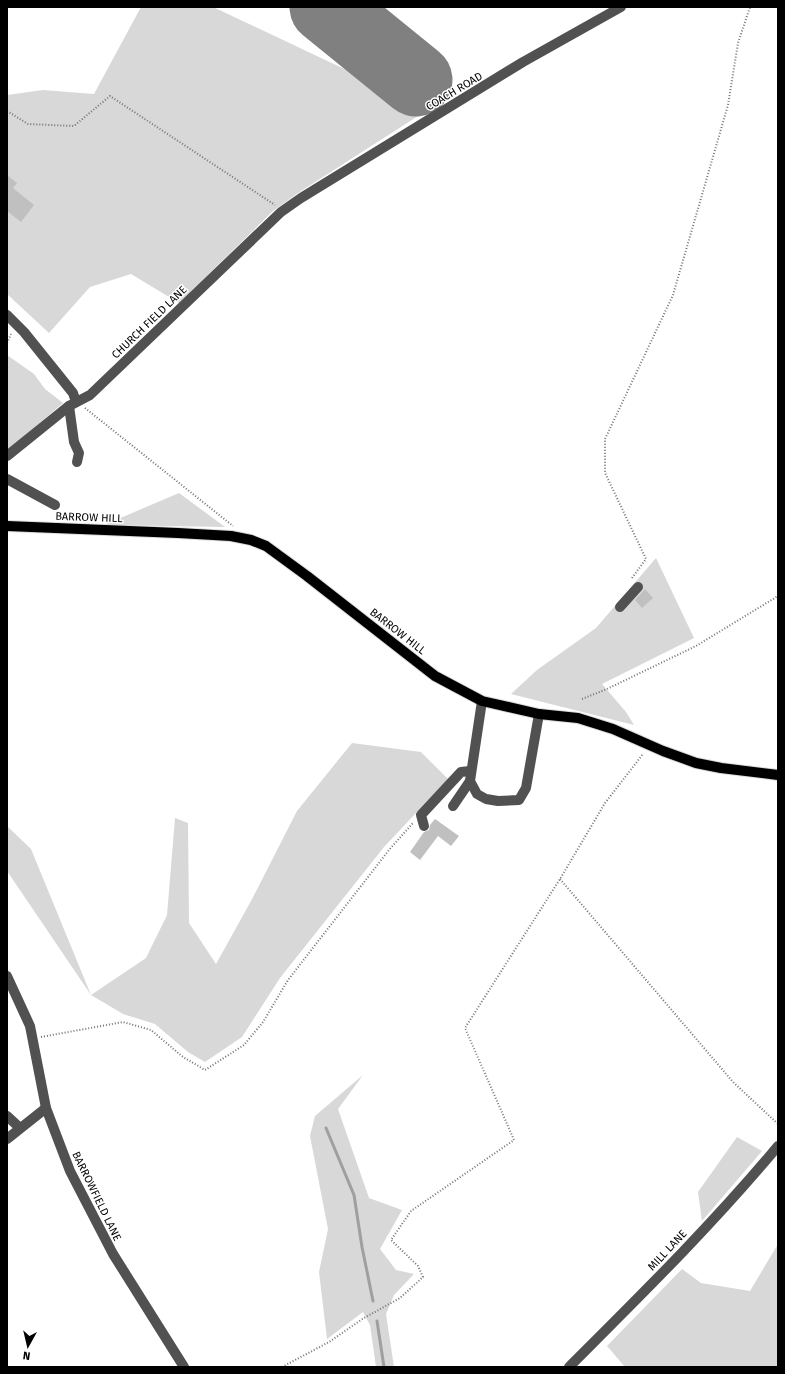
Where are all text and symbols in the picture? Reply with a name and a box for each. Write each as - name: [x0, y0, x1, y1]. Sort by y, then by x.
- street label: COACH ROAD: [424, 69, 485, 113]
- street label: CHURCH FIELD LANE: [109, 283, 190, 362]
- street label: BARROW HILL: [55, 510, 123, 525]
- street label: BARROW HILL: [367, 606, 429, 658]
- street label: BARROWFIELD LANE: [69, 1149, 124, 1243]
- street label: MILL LANE: [645, 1227, 690, 1273]
- north arrow: [8, 1326, 48, 1366]
- text: N: [22, 1348, 31, 1362]

